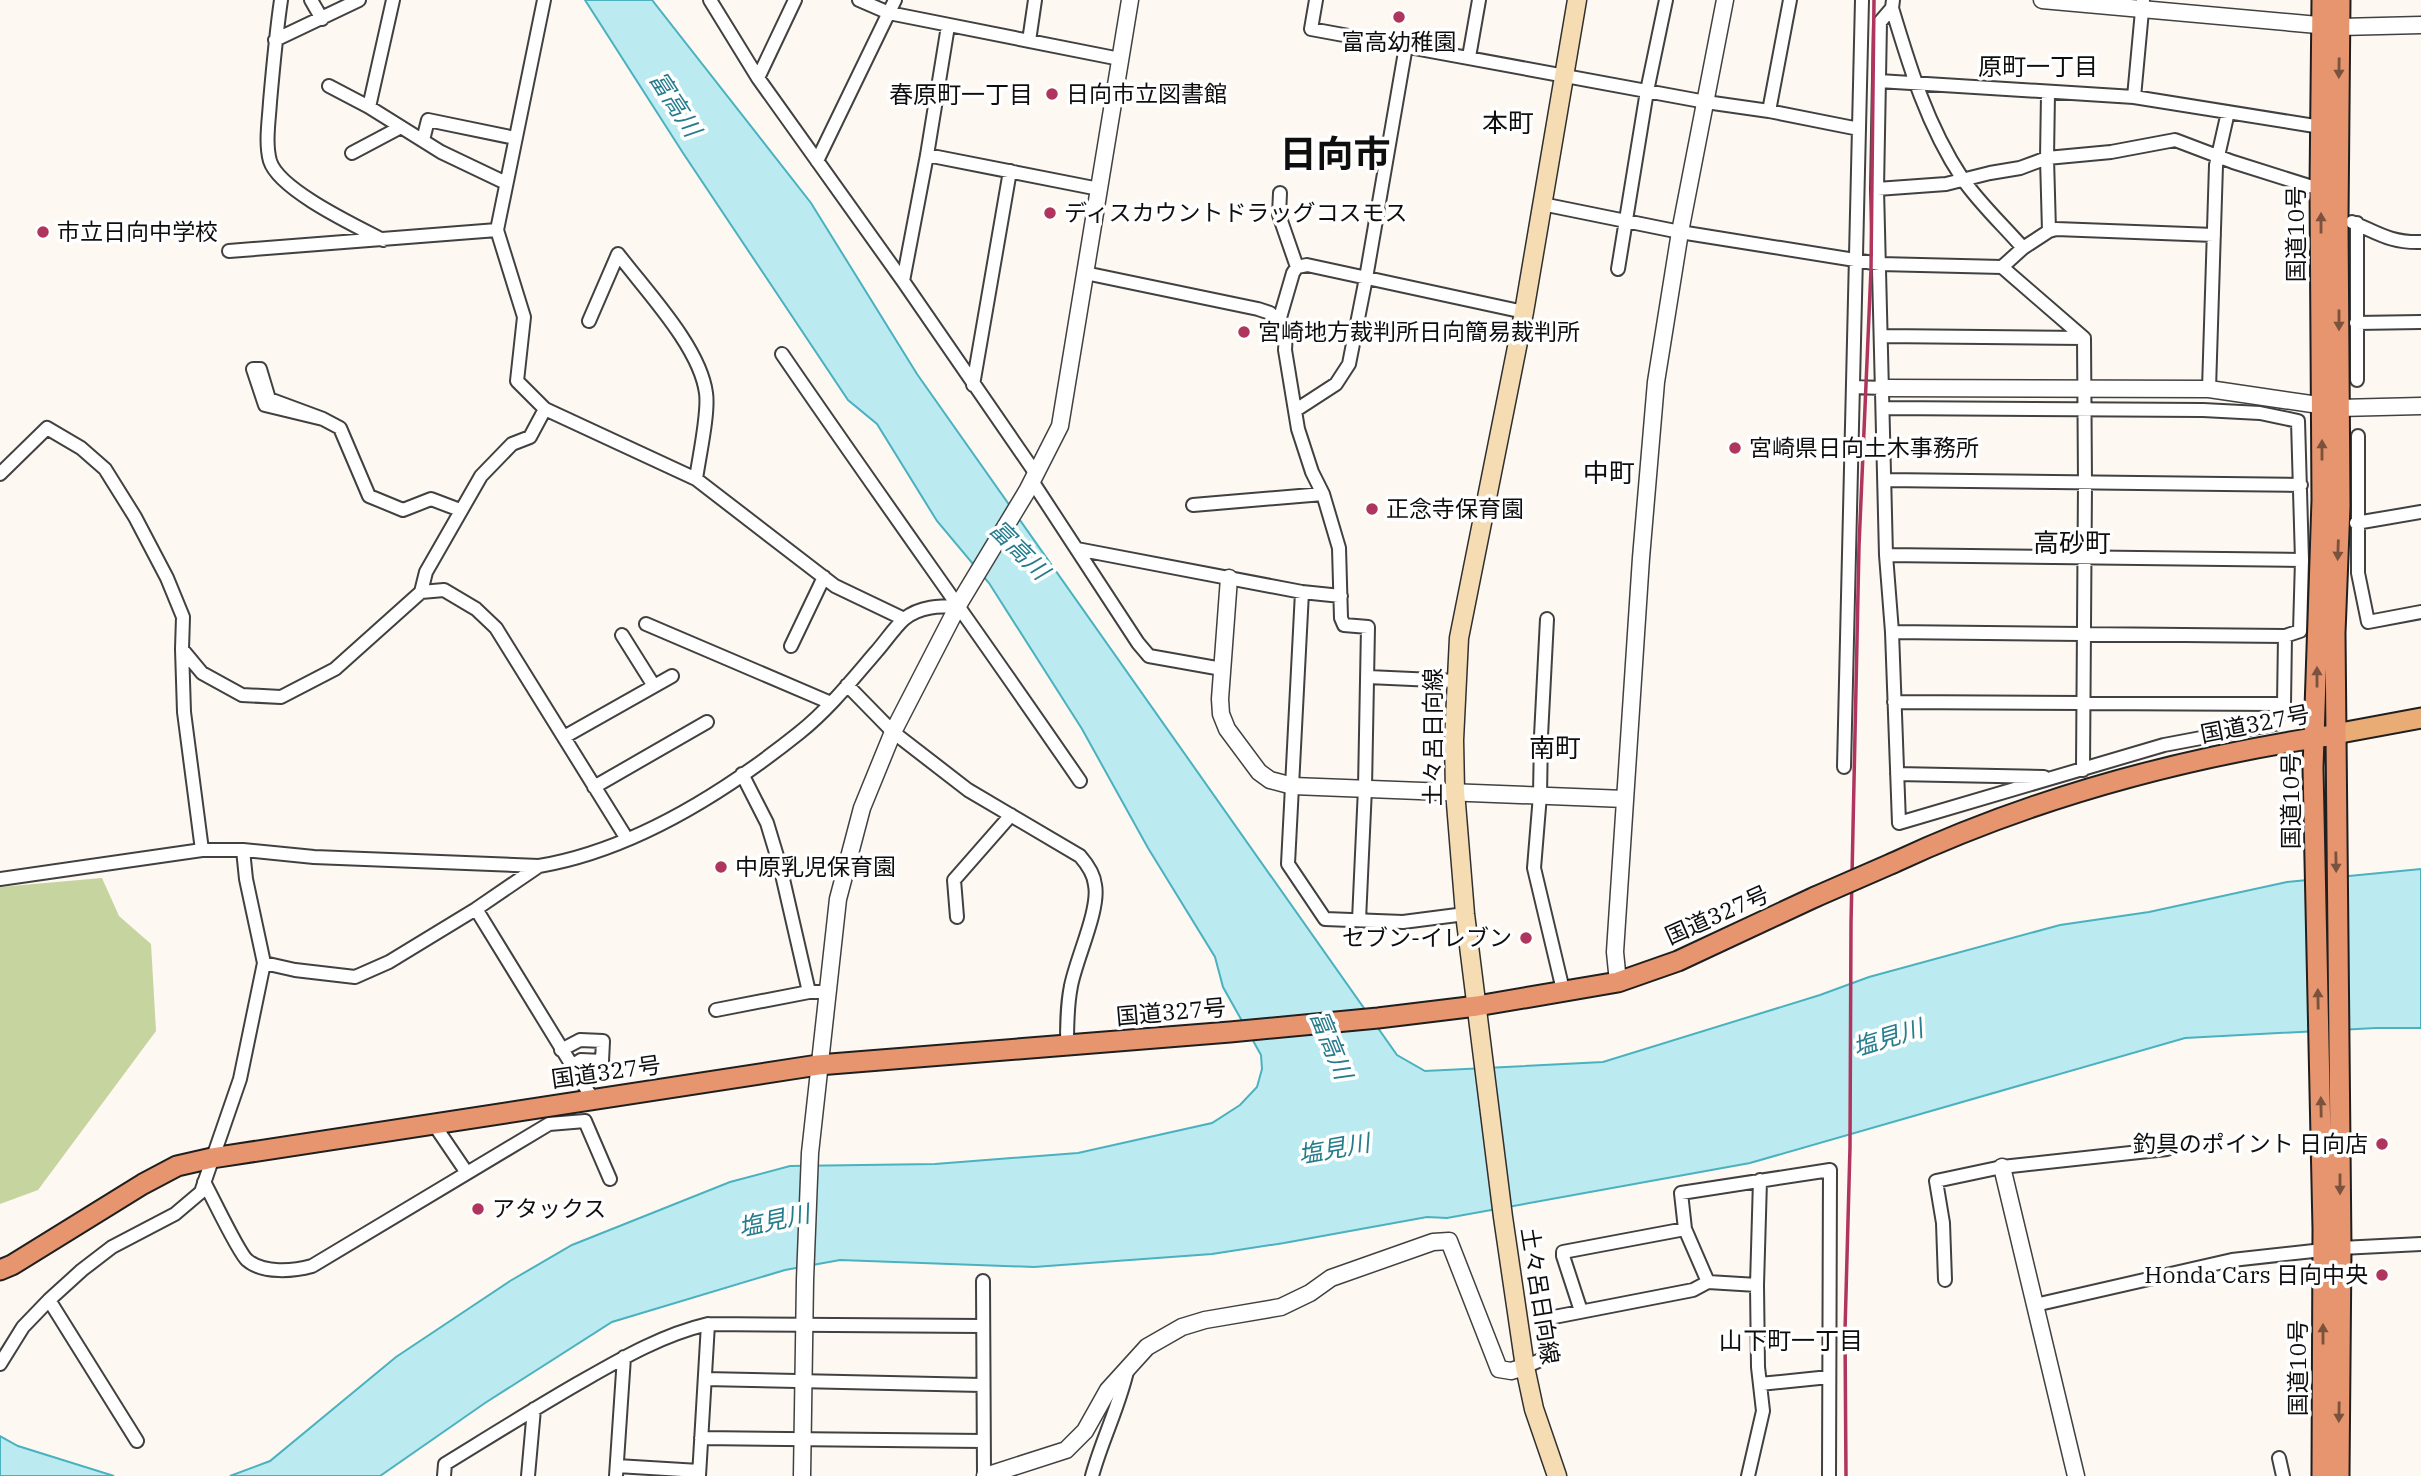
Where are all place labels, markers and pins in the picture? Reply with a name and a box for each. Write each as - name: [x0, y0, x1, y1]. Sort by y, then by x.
- marker: 富高幼稚園: [1391, 9, 1407, 25]
- place label: 富高幼稚園: [1342, 26, 1457, 56]
- place label: 日向市立図書館: [1066, 78, 1227, 108]
- marker: 日向市立図書館: [1044, 86, 1060, 102]
- place label: ディスカウントドラッグコスモス: [1064, 197, 1407, 227]
- marker: ディスカウントドラッグコスモス: [1042, 205, 1058, 221]
- place label: 市立日向中学校: [57, 216, 218, 246]
- marker: 市立日向中学校: [35, 224, 51, 240]
- place label: 宮崎地方裁判所日向簡易裁判所: [1258, 316, 1580, 346]
- marker: 宮崎地方裁判所日向簡易裁判所: [1236, 324, 1252, 340]
- place label: 宮崎県日向土木事務所: [1749, 432, 1979, 462]
- marker: 宮崎県日向土木事務所: [1727, 440, 1743, 456]
- place label: 正念寺保育園: [1386, 493, 1524, 523]
- marker: 正念寺保育園: [1364, 501, 1380, 517]
- place label: 中原乳児保育園: [735, 851, 896, 881]
- marker: 中原乳児保育園: [713, 859, 729, 875]
- place label: セブン-イレブン: [1342, 922, 1512, 952]
- marker: セブン-イレブン: [1518, 930, 1534, 946]
- place label: 釣具のポイント 日向店: [2133, 1128, 2368, 1158]
- marker: 釣具のポイント 日向店: [2374, 1136, 2390, 1152]
- place label: アタックス: [492, 1193, 606, 1223]
- marker: アタックス: [470, 1201, 486, 1217]
- place label: Honda Cars 日向中央: [2144, 1259, 2368, 1289]
- marker: Honda Cars 日向中央: [2374, 1267, 2390, 1283]

